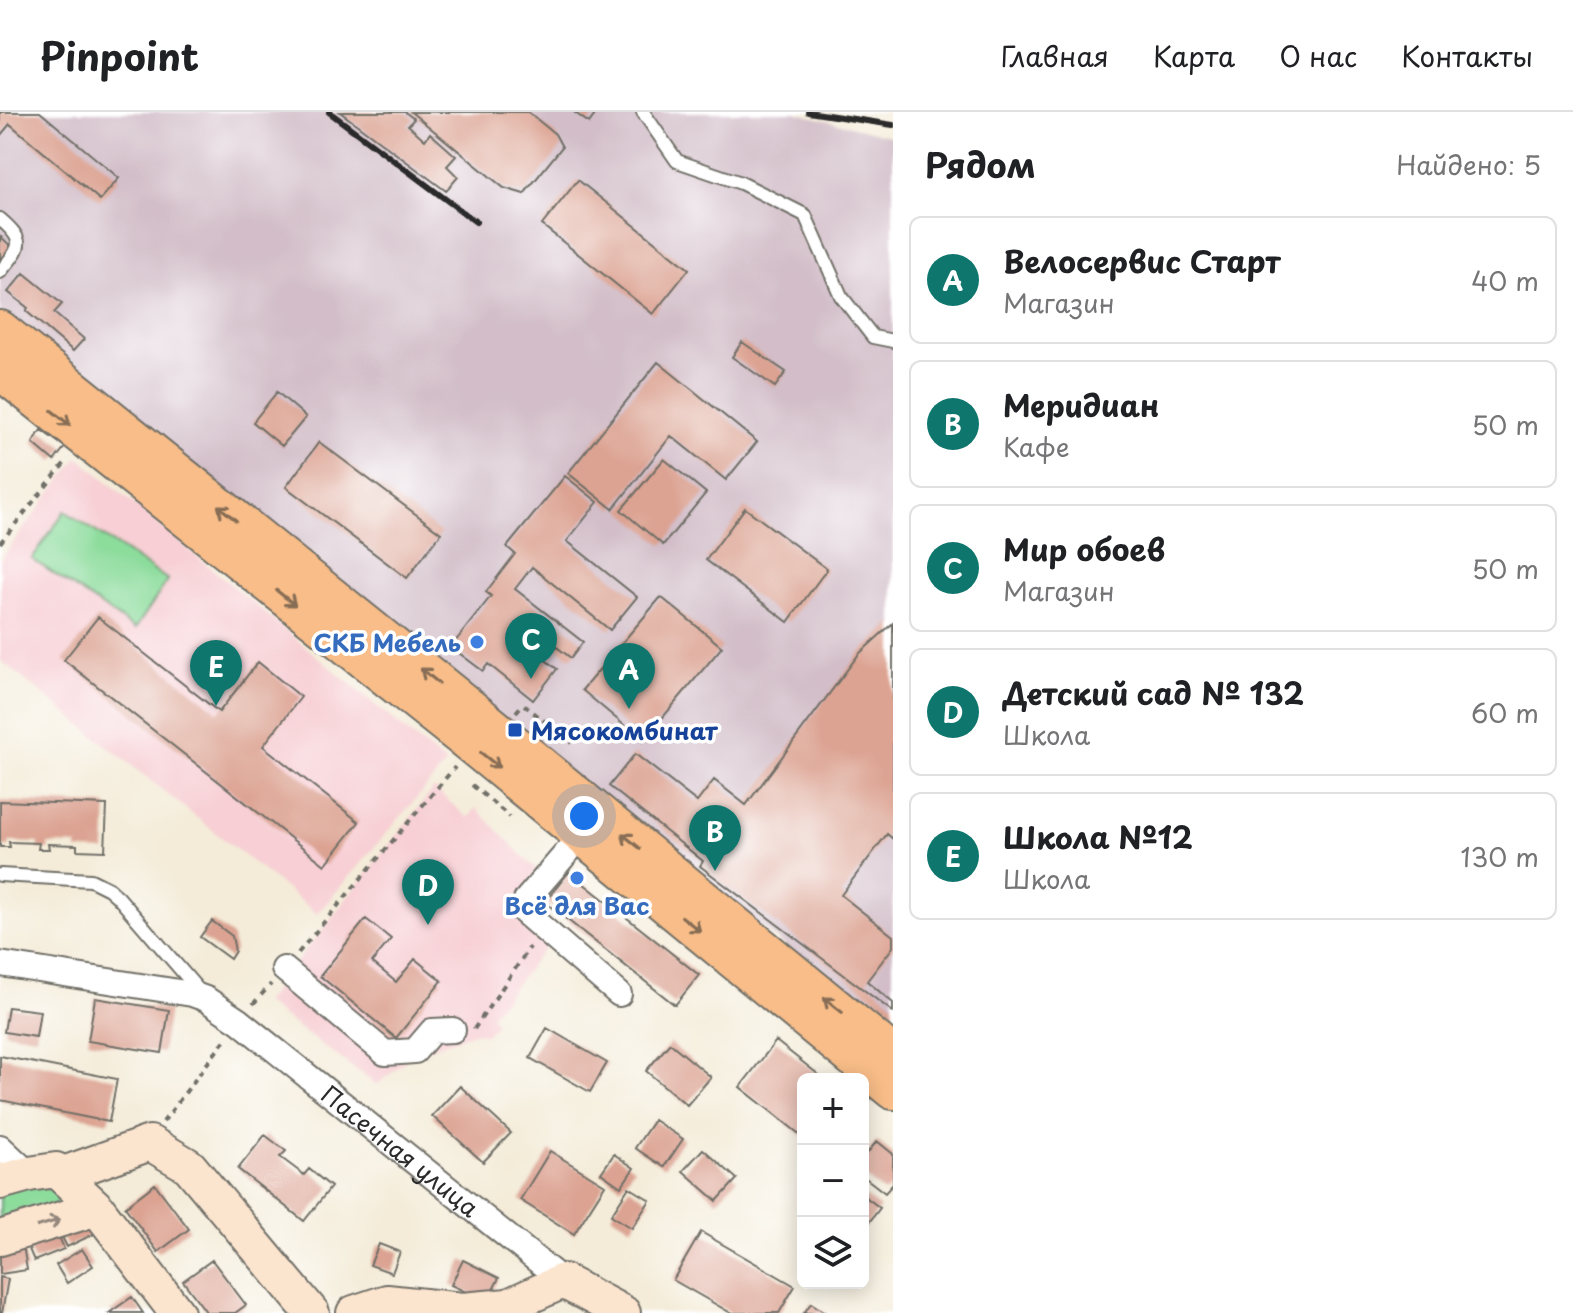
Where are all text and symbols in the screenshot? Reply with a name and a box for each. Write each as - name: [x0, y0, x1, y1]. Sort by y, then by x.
- text: Pinpoint: [40, 27, 199, 84]
- text: Главная: [1001, 34, 1109, 77]
- text: Карта: [1153, 34, 1235, 77]
- text: О нас: [1279, 34, 1357, 77]
- text: Контакты: [1401, 34, 1533, 77]
- text: Рядом: [925, 138, 1036, 190]
- text: Найдено: 5: [1396, 145, 1541, 184]
- text: Велосервис Старт: [1003, 238, 1281, 283]
- text: A: [943, 261, 963, 300]
- text: 40 m: [1471, 261, 1539, 300]
- text: Магазин: [1003, 283, 1114, 322]
- text: Меридиан: [1003, 382, 1159, 427]
- text: B: [944, 405, 962, 444]
- text: 50 m: [1472, 405, 1539, 444]
- one-way arrow: [50, 410, 71, 427]
- text: Кафе: [1003, 427, 1070, 466]
- one-way arrow: [218, 504, 238, 522]
- text: Мир обоев: [1003, 526, 1165, 571]
- text: C: [943, 549, 963, 588]
- text: 50 m: [1472, 549, 1539, 588]
- text: Магазин: [1003, 571, 1114, 610]
- one-way arrow: [275, 589, 296, 606]
- pin: C: [505, 613, 557, 679]
- place label: СКБ Мебель: [314, 624, 461, 660]
- marker: СКБ Мебель: [468, 633, 486, 651]
- pin: E: [190, 640, 242, 706]
- pin: A: [603, 643, 655, 709]
- one-way arrow: [420, 668, 441, 685]
- text: Детский сад № 132: [1003, 670, 1304, 715]
- text: D: [943, 693, 963, 732]
- text: 60 m: [1471, 693, 1539, 732]
- place label: Мясокомбинат: [531, 712, 719, 748]
- text: Школа: [1003, 715, 1090, 754]
- marker: Мясокомбинат: [506, 721, 524, 739]
- one-way arrow: [479, 751, 499, 769]
- your location: [564, 796, 604, 836]
- pin: B: [689, 805, 741, 871]
- text: Школа №12: [1003, 814, 1193, 859]
- one-way arrow: [621, 832, 642, 850]
- text: E: [945, 837, 961, 876]
- text: 130 m: [1460, 837, 1539, 876]
- pin: D: [402, 859, 454, 925]
- text: Школа: [1003, 859, 1090, 898]
- marker: Всё для Вас: [568, 869, 586, 887]
- place label: Всё для Вас: [504, 887, 650, 923]
- one-way arrow: [680, 916, 701, 933]
- one-way arrow: [823, 996, 843, 1014]
- map controls: [797, 1073, 869, 1289]
- button: +: [797, 1073, 869, 1145]
- street label: Пасечная улица: [314, 1076, 487, 1225]
- button: −: [797, 1145, 869, 1217]
- one-way arrow: [35, 1215, 61, 1230]
- button: layers: [797, 1217, 869, 1289]

